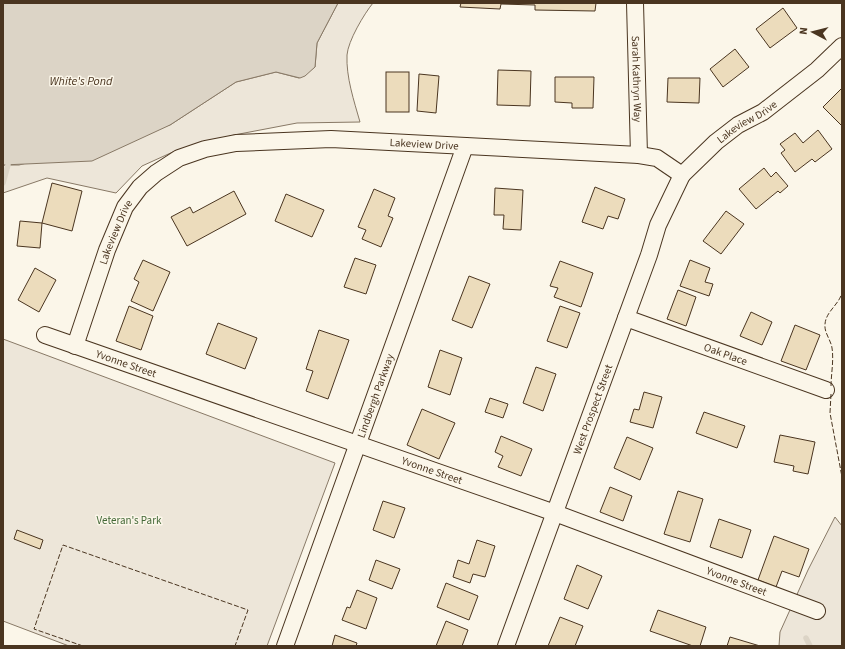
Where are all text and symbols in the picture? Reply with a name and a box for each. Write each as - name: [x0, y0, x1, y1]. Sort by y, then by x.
- north arrow: [793, 12, 833, 52]
- text: N: [796, 26, 811, 35]
- street label: Sarah Kathryn Way: [628, 35, 645, 123]
- water label: White's Pond: [50, 73, 113, 90]
- street label: Lakeview Drive: [714, 97, 781, 147]
- street label: Lakeview Drive: [389, 135, 460, 154]
- street label: Lakeview Drive: [96, 196, 136, 266]
- street label: Oak Place: [702, 340, 750, 369]
- street label: Yvonne Street: [93, 346, 159, 381]
- street label: Lindbergh Parkway: [354, 352, 398, 440]
- street label: West Prospect Street: [570, 362, 616, 457]
- street label: Yvonne Street: [399, 453, 465, 488]
- park label: Veteran's Park: [97, 513, 162, 528]
- street label: Yvonne Street: [703, 563, 769, 600]

